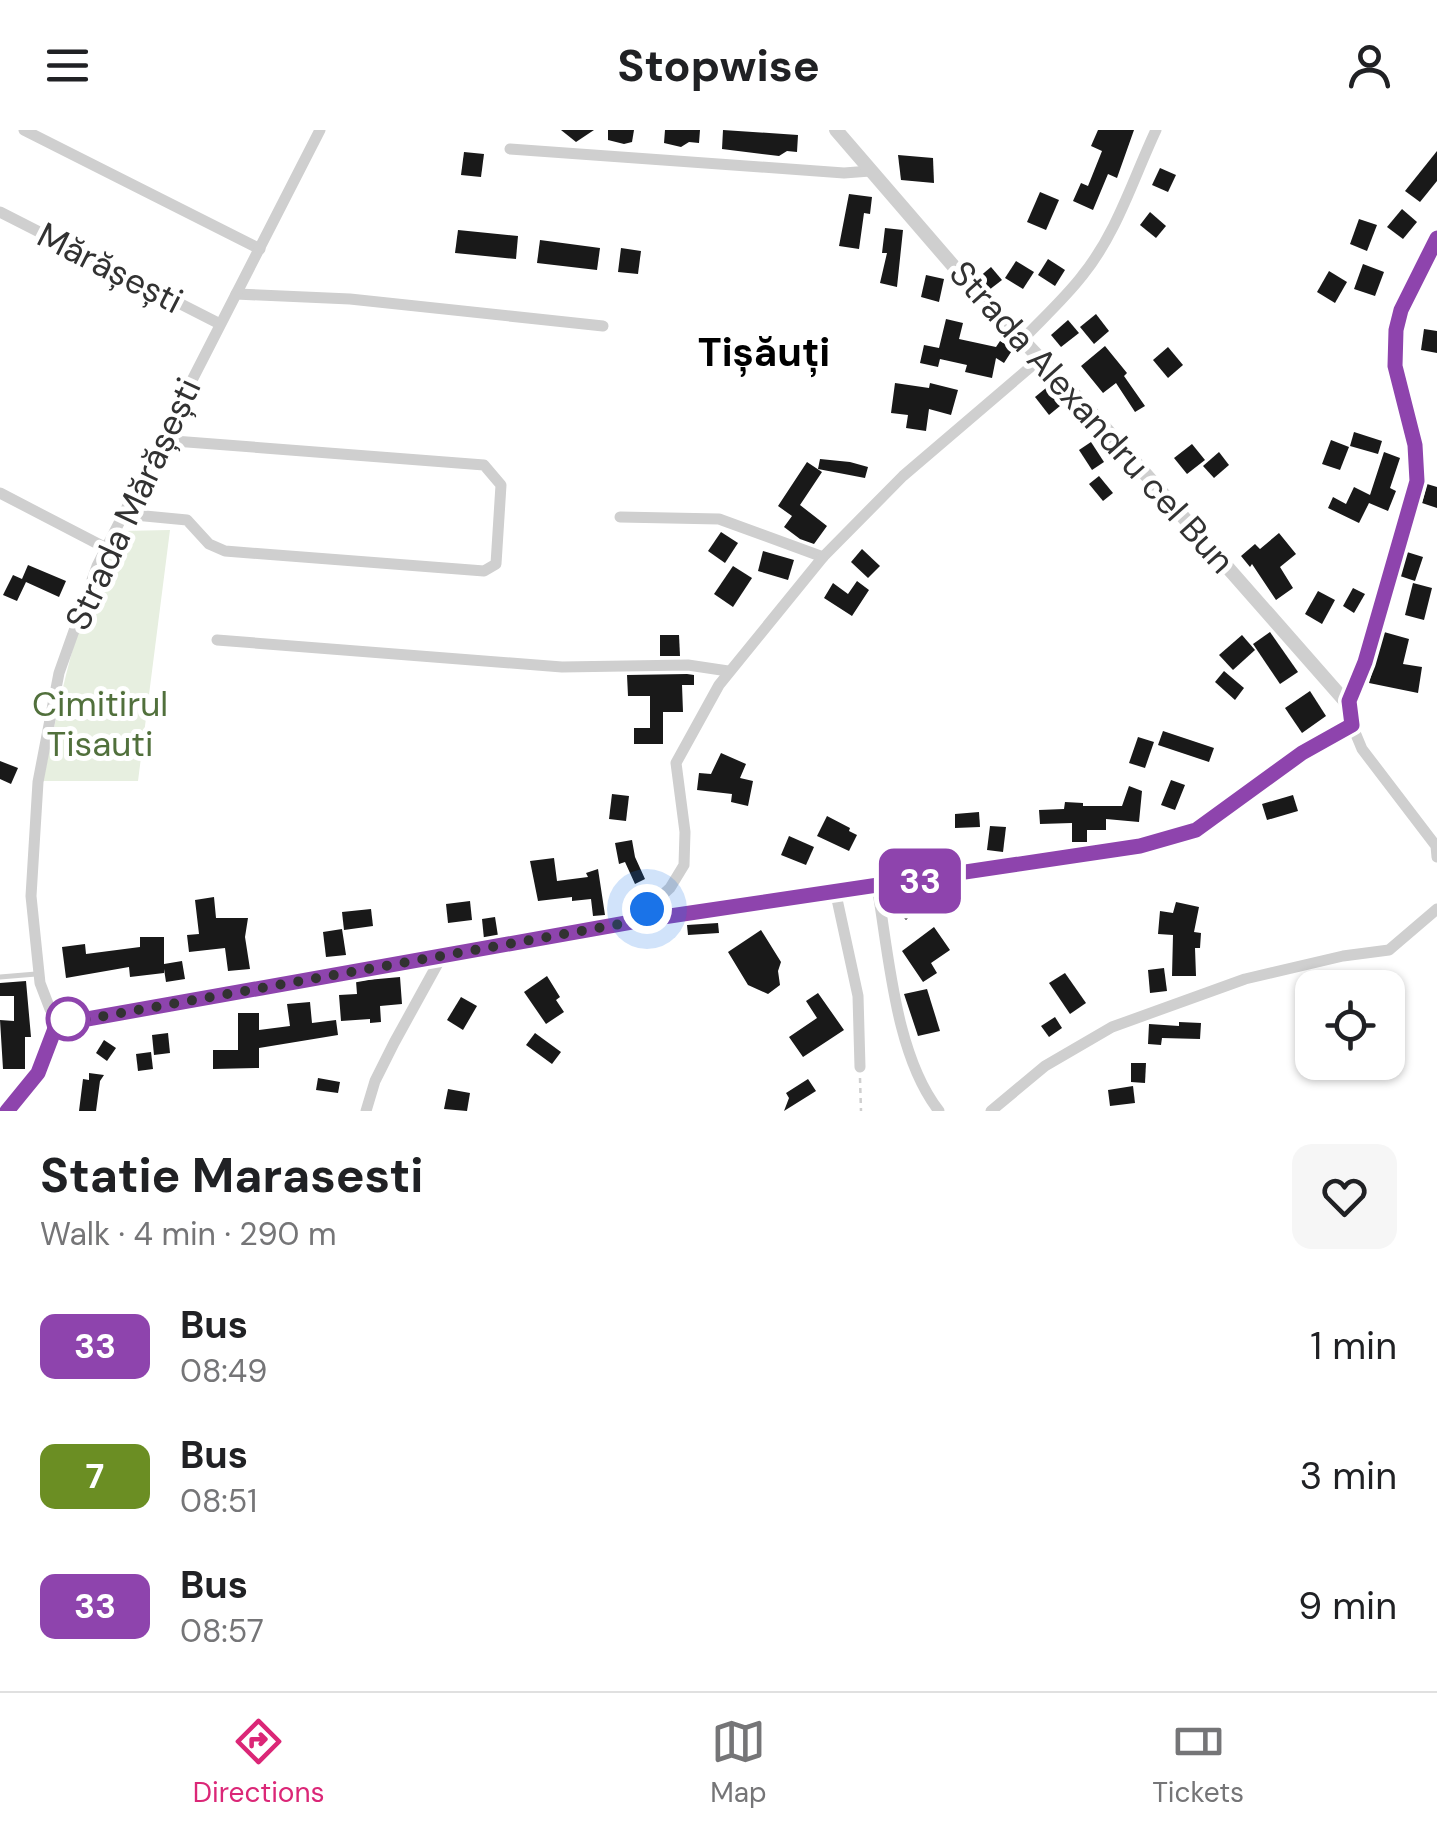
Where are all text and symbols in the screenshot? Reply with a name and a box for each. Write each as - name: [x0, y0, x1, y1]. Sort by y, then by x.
- text: Stopwise: [617, 36, 820, 95]
- icon: menu: [40, 38, 95, 93]
- icon: person: [1342, 38, 1397, 93]
- street label: Mărășești: [30, 212, 190, 324]
- street label: Strada Alexandru cel Bun: [939, 251, 1245, 583]
- district label: Tișăuți: [698, 326, 830, 378]
- street label: Strada Mărășești: [54, 370, 212, 638]
- park label: Cimitirul Tisauti: [32, 681, 168, 767]
- line badge: 33: [875, 848, 965, 914]
- text: 33: [899, 858, 941, 904]
- your location: [622, 884, 672, 934]
- map controls: [1295, 970, 1405, 1080]
- button: locate: [1295, 970, 1405, 1080]
- unlabelled marker: [47, 998, 89, 1040]
- text: Statie Marasesti: [40, 1144, 423, 1207]
- button: heart: [1292, 1144, 1397, 1249]
- text: Walk · 4 min · 290 m: [40, 1213, 336, 1255]
- text: Bus: [180, 1300, 248, 1350]
- text: 1 min: [1310, 1321, 1397, 1371]
- text: 33: [74, 1323, 116, 1369]
- text: 08:49: [180, 1350, 267, 1392]
- text: Bus: [180, 1430, 248, 1480]
- text: 3 min: [1300, 1451, 1397, 1501]
- text: 7: [86, 1453, 104, 1499]
- text: 08:51: [180, 1480, 257, 1522]
- text: Bus: [180, 1560, 248, 1610]
- text: 9 min: [1298, 1581, 1397, 1631]
- text: 33: [74, 1583, 116, 1629]
- text: 08:57: [180, 1610, 264, 1652]
- tab: Directions: [193, 1714, 325, 1811]
- tab: Map: [710, 1714, 767, 1811]
- tab: Tickets: [1152, 1714, 1244, 1811]

